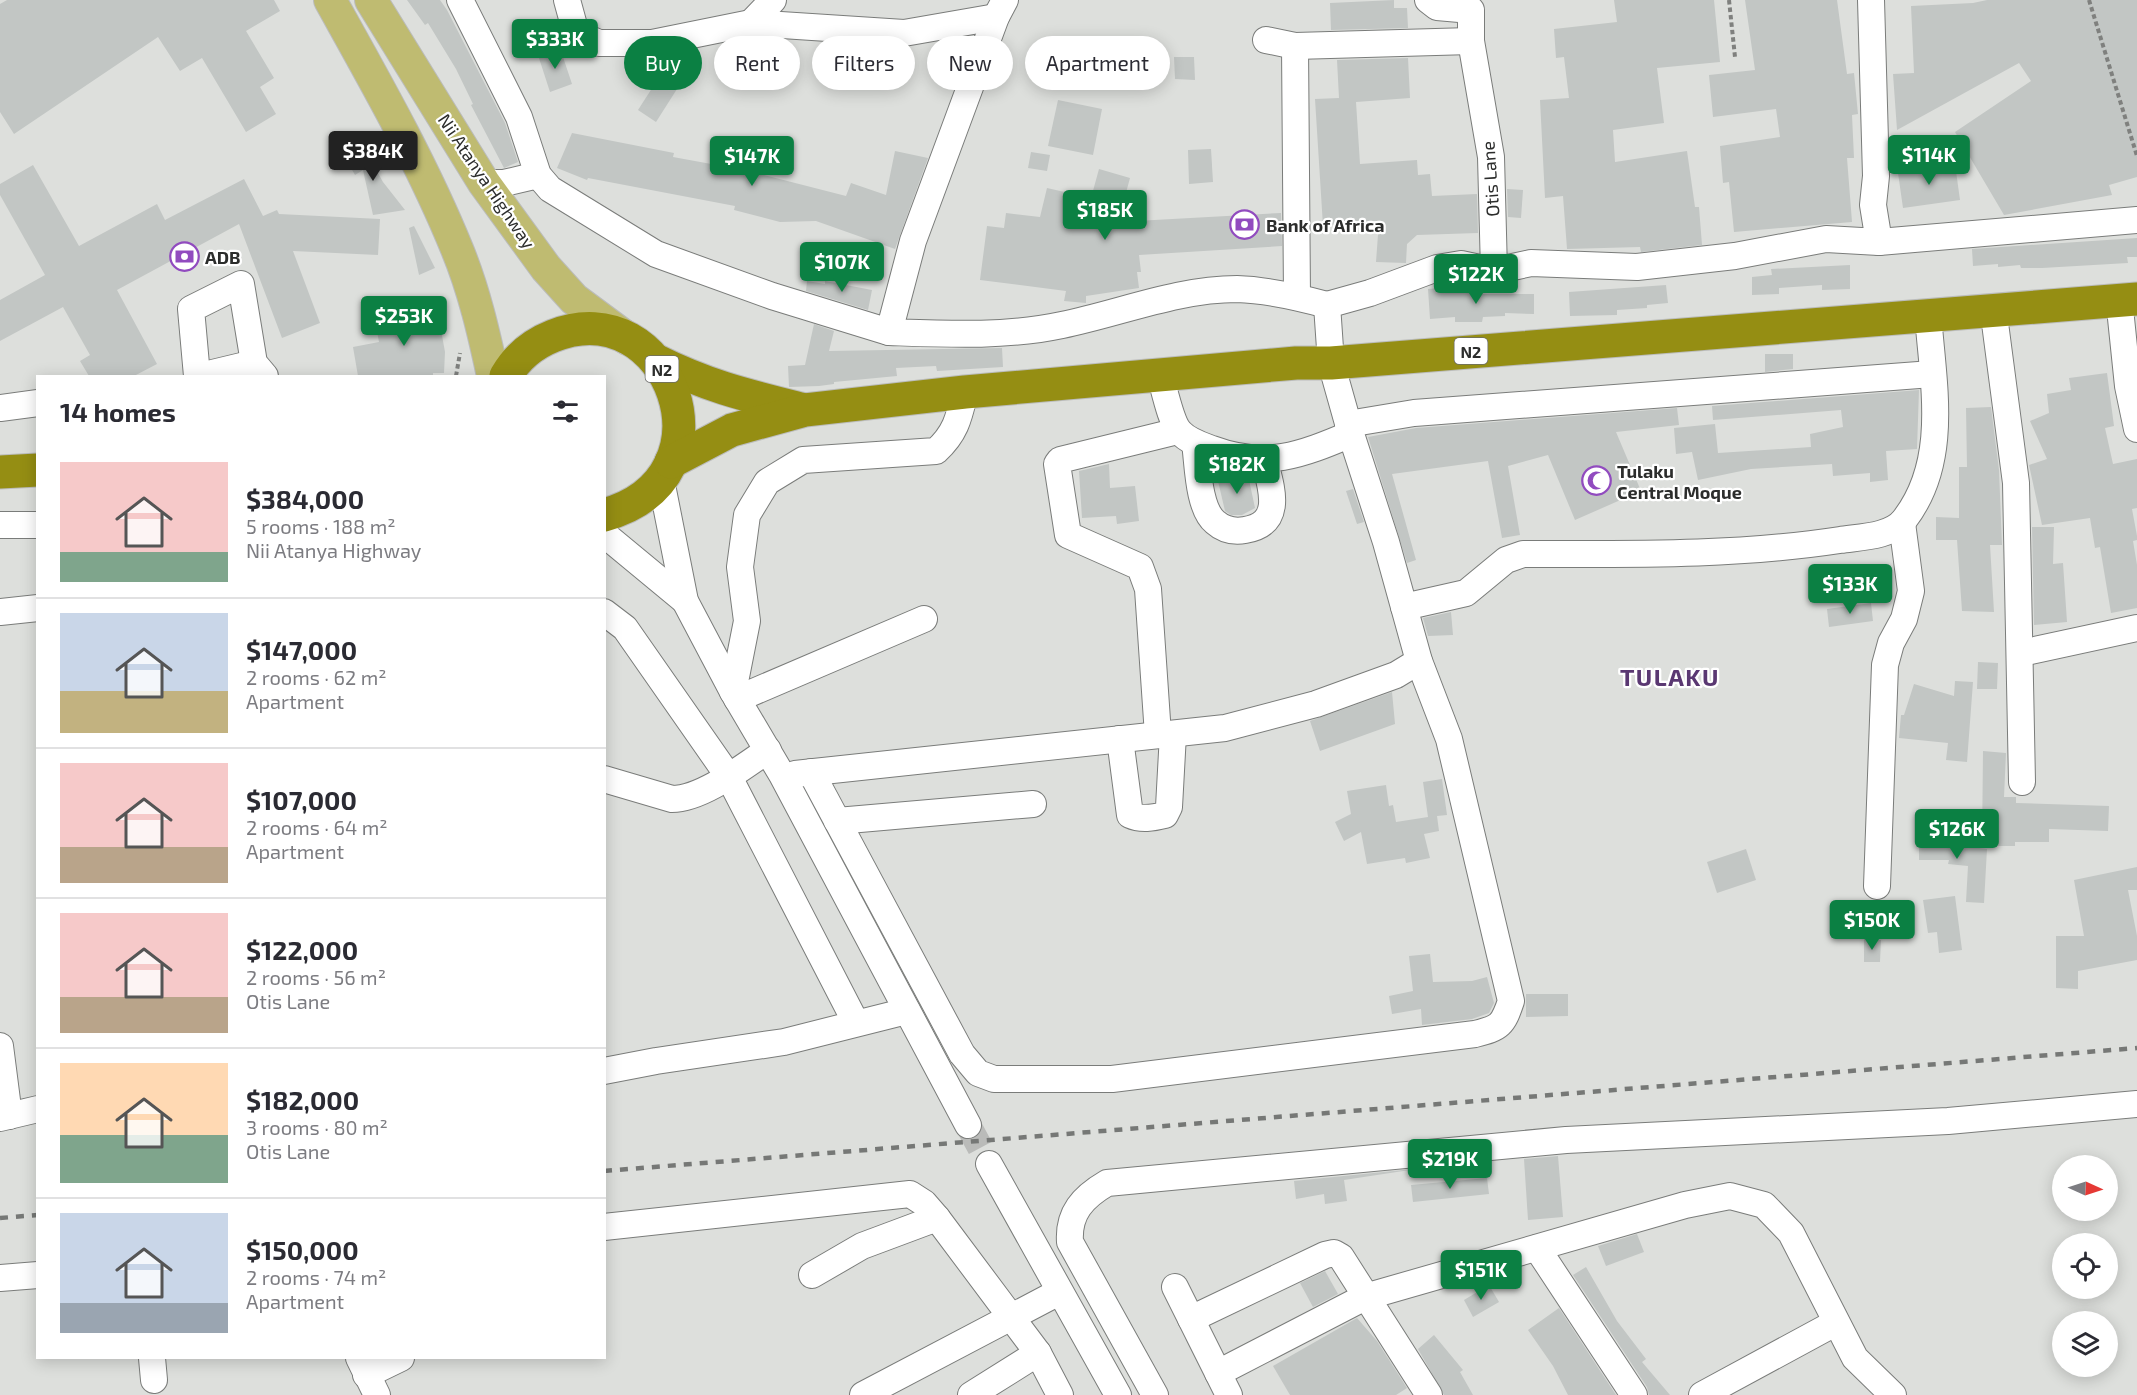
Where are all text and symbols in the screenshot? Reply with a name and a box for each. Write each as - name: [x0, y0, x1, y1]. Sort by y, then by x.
- pin: $333K: [513, 19, 597, 70]
- text: $333K: [526, 26, 584, 50]
- chip: Buy: [624, 36, 702, 90]
- chip: Rent: [714, 36, 800, 90]
- chip: Filters: [812, 36, 915, 90]
- chip: New: [927, 36, 1013, 90]
- chip: Apartment: [1025, 36, 1170, 90]
- street label: Nii Atanya Highway: [434, 109, 541, 253]
- pin: $384K: [331, 131, 415, 182]
- pin: $114K: [1887, 135, 1971, 186]
- pin: $147K: [710, 136, 794, 187]
- text: $384K: [343, 138, 403, 162]
- street label: Otis Lane: [1476, 140, 1504, 218]
- text: $114K: [1902, 142, 1956, 166]
- text: $147K: [724, 143, 780, 167]
- pin: $185K: [1063, 190, 1147, 241]
- text: $185K: [1077, 197, 1133, 221]
- bank icon: Bank of Africa: [1229, 209, 1261, 241]
- place label: Bank of Africa: [1266, 214, 1384, 236]
- bank icon: ADB: [168, 241, 200, 273]
- pin: $107K: [800, 242, 884, 293]
- place label: ADB: [205, 246, 241, 268]
- text: $107K: [814, 249, 870, 273]
- pin: $122K: [1434, 254, 1518, 305]
- text: $122K: [1448, 261, 1504, 285]
- pin: $253K: [362, 296, 446, 347]
- text: $253K: [375, 303, 433, 327]
- road number: N2: [1454, 338, 1488, 364]
- road number: N2: [646, 356, 678, 382]
- icon: filters: [549, 395, 582, 428]
- text: 14 homes: [60, 396, 176, 427]
- pin: $182K: [1195, 444, 1279, 495]
- text: $182K: [1209, 451, 1266, 475]
- place label: Tulaku Central Moque: [1617, 460, 1742, 503]
- mosque icon: Tulaku Central Moque: [1580, 465, 1612, 497]
- text: $384,000: [246, 483, 364, 514]
- icon: home: [108, 486, 180, 558]
- text: 5 rooms · 188 m²: [246, 514, 395, 538]
- text: Nii Atanya Highway: [246, 538, 421, 562]
- pin: $133K: [1808, 564, 1892, 615]
- text: $133K: [1822, 571, 1878, 595]
- text: $147,000: [246, 634, 357, 665]
- icon: home: [108, 637, 180, 709]
- district label: TULAKU: [1620, 662, 1720, 691]
- text: 2 rooms · 62 m²: [246, 665, 386, 689]
- text: Apartment: [246, 689, 344, 713]
- text: $107,000: [246, 784, 357, 815]
- icon: home: [108, 787, 180, 859]
- pin: $126K: [1915, 809, 1999, 860]
- text: 2 rooms · 64 m²: [246, 815, 388, 839]
- text: $126K: [1929, 816, 1985, 840]
- text: Apartment: [246, 839, 344, 863]
- pin: $150K: [1830, 900, 1914, 951]
- text: $150K: [1844, 907, 1900, 931]
- text: $122,000: [246, 934, 358, 965]
- icon: home: [108, 937, 180, 1009]
- text: 2 rooms · 56 m²: [246, 965, 386, 989]
- text: Otis Lane: [246, 989, 330, 1013]
- text: $182,000: [246, 1084, 359, 1115]
- icon: home: [108, 1087, 180, 1159]
- text: 3 rooms · 80 m²: [246, 1115, 388, 1139]
- text: Otis Lane: [246, 1139, 330, 1163]
- pin: $219K: [1408, 1139, 1492, 1190]
- text: $219K: [1422, 1146, 1478, 1170]
- north arrow: [2052, 1155, 2118, 1221]
- map controls: [2052, 1155, 2118, 1377]
- button: locate: [2052, 1233, 2118, 1299]
- text: $150,000: [246, 1234, 359, 1265]
- icon: home: [108, 1237, 180, 1309]
- pin: $151K: [1439, 1250, 1523, 1301]
- text: $151K: [1455, 1257, 1507, 1281]
- text: 2 rooms · 74 m²: [246, 1265, 386, 1289]
- text: Apartment: [246, 1289, 344, 1313]
- button: layers: [2052, 1311, 2118, 1377]

